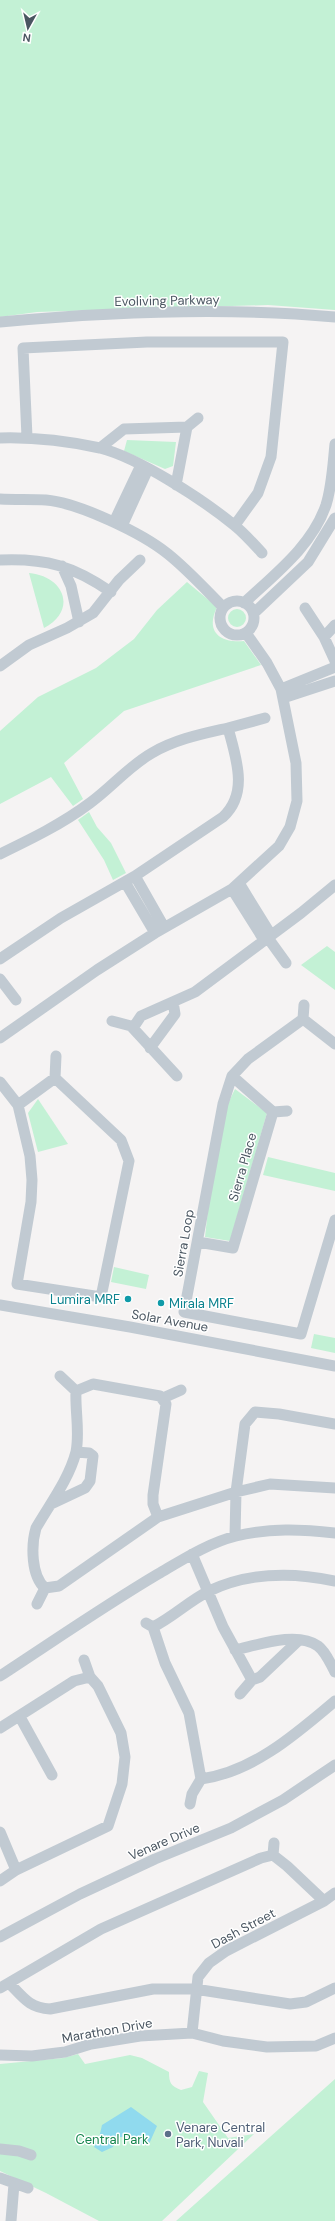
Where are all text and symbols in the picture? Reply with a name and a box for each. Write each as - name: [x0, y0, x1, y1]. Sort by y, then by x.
- north arrow: [8, 8, 48, 48]
- text: N: [22, 30, 32, 45]
- street label: Evoliving Parkway: [114, 291, 220, 310]
- street label: Sierra Place: [225, 1131, 260, 1203]
- street label: Sierra Loop: [169, 1208, 198, 1278]
- place label: Lumira MRF: [50, 1291, 120, 1308]
- marker: Lumira MRF: [123, 1294, 133, 1304]
- place label: Mirala MRF: [169, 1295, 234, 1312]
- marker: Mirala MRF: [156, 1298, 166, 1308]
- street label: Solar Avenue: [130, 1305, 210, 1336]
- street label: Venare Drive: [126, 1819, 202, 1864]
- street label: Dash Street: [208, 1904, 278, 1952]
- street label: Marathon Drive: [60, 2014, 154, 2047]
- place label: Venare Central Park, Nuvali: [176, 2119, 265, 2151]
- marker: Venare Central Park, Nuvali: [163, 2129, 173, 2139]
- park label: Central Park: [75, 2131, 149, 2148]

